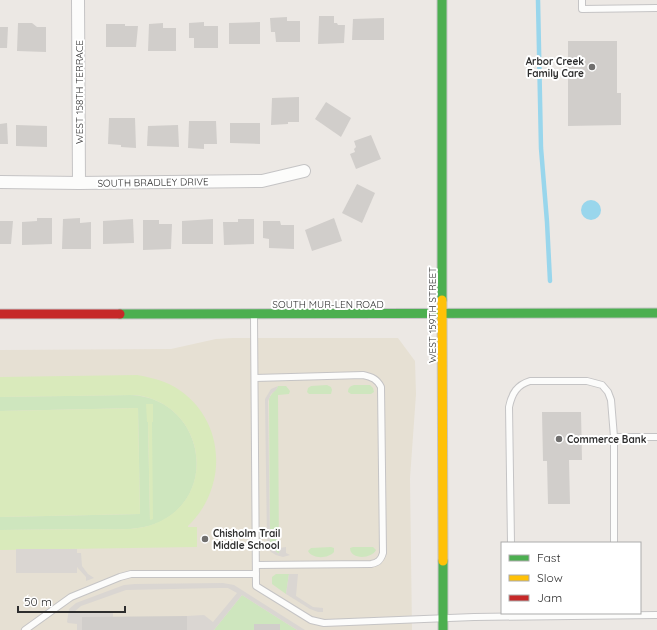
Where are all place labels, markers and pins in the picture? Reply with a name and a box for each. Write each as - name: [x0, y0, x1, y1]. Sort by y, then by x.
- place label: Arbor Creek Family Care: [526, 55, 584, 80]
- marker: Arbor Creek Family Care: [587, 62, 597, 72]
- place label: Commerce Bank: [567, 433, 647, 446]
- marker: Commerce Bank: [554, 434, 564, 444]
- place label: Chisholm Trail Middle School: [213, 527, 280, 552]
- marker: Chisholm Trail Middle School: [200, 534, 210, 544]

